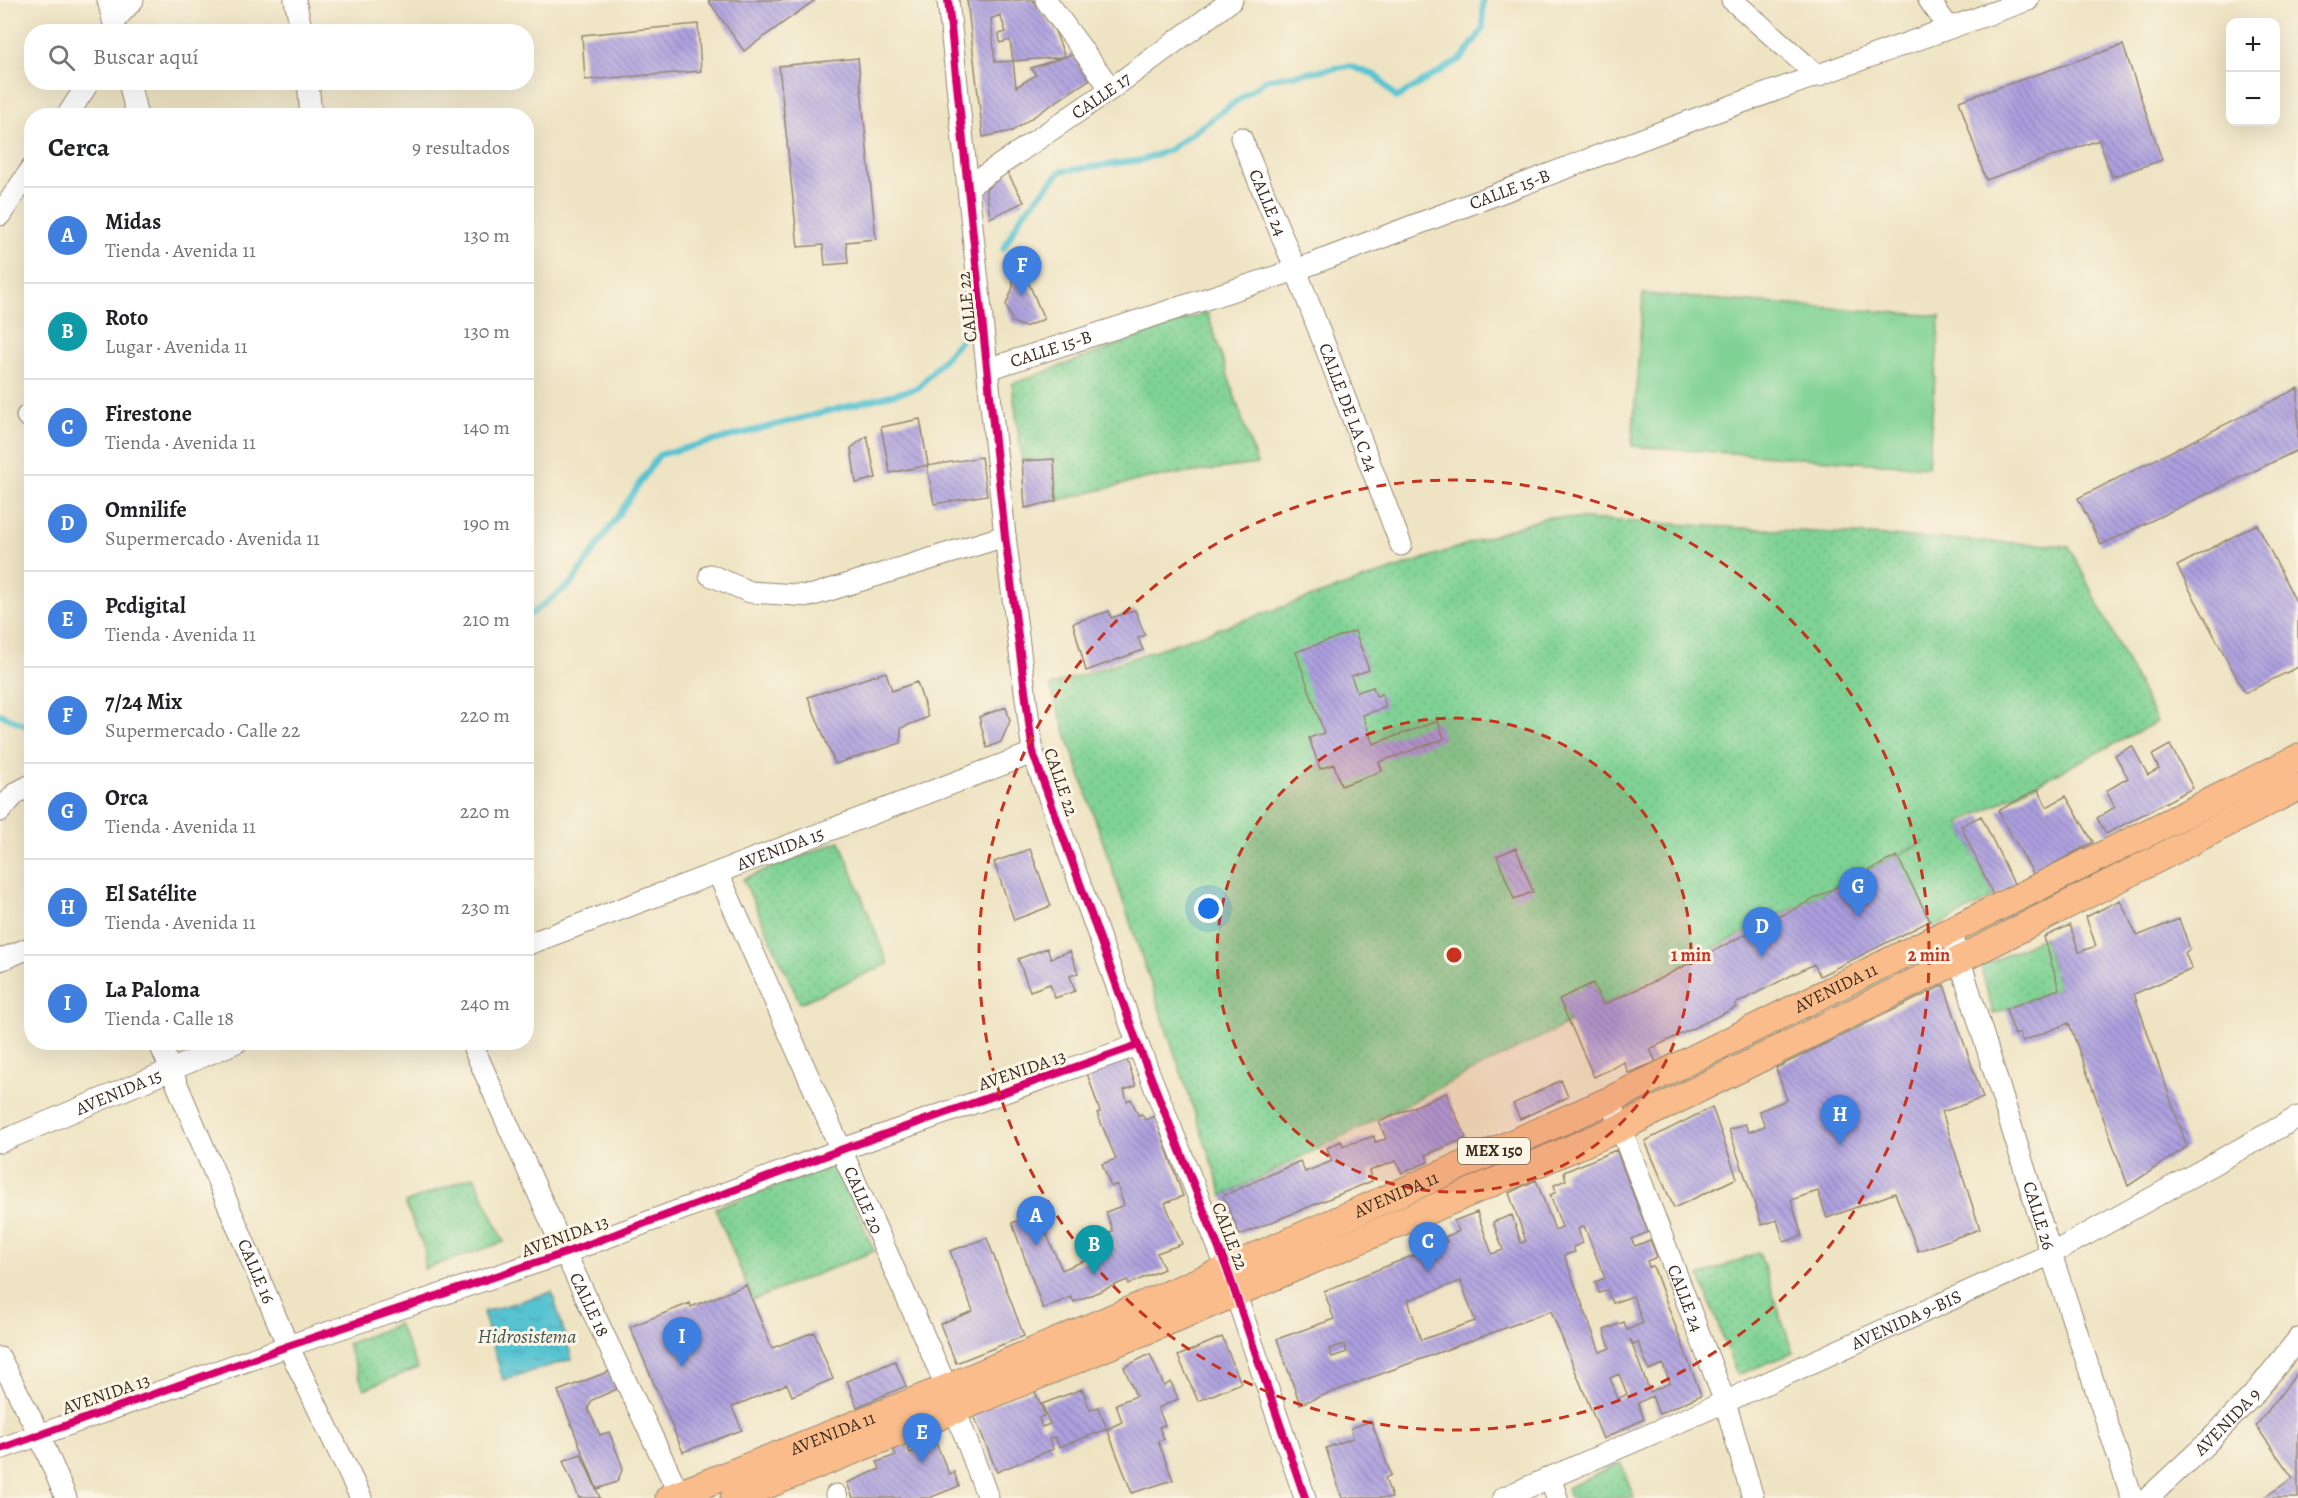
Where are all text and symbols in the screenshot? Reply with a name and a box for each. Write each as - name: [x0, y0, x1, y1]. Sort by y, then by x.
- map controls: [2226, 18, 2280, 126]
- button: +: [2226, 18, 2280, 72]
- search box: [24, 24, 534, 90]
- icon: search: [45, 41, 78, 74]
- text: Buscar aquí: [93, 42, 199, 72]
- street label: CALLE 17: [1067, 66, 1136, 125]
- button: −: [2226, 72, 2280, 126]
- text: Cerca: [48, 130, 110, 165]
- text: 9 resultados: [412, 134, 510, 161]
- street label: CALLE 15-B: [1466, 163, 1553, 215]
- street label: CALLE 24: [1243, 166, 1293, 240]
- text: Midas: [105, 207, 161, 237]
- text: A: [61, 222, 74, 249]
- text: 130 m: [464, 222, 510, 249]
- text: Tienda · Avenida 11: [105, 237, 256, 264]
- pin: F: [1002, 246, 1042, 296]
- street label: CALLE 22: [951, 270, 983, 343]
- text: Roto: [105, 303, 148, 333]
- text: B: [61, 318, 74, 345]
- text: 130 m: [464, 318, 510, 345]
- street label: CALLE 15-B: [1007, 324, 1095, 373]
- text: Lugar · Avenida 11: [105, 333, 248, 360]
- street label: CALLE DE LA C 24: [1313, 340, 1384, 475]
- text: Firestone: [105, 399, 192, 429]
- text: C: [61, 414, 74, 441]
- text: 140 m: [463, 414, 510, 441]
- text: Tienda · Avenida 11: [105, 429, 256, 456]
- text: Omnilife: [105, 495, 187, 525]
- text: D: [61, 510, 74, 537]
- text: 190 m: [463, 510, 510, 537]
- text: Supermercado · Avenida 11: [105, 525, 320, 552]
- text: Pcdigital: [105, 591, 186, 621]
- text: E: [62, 606, 73, 633]
- text: 210 m: [462, 606, 510, 633]
- text: Tienda · Avenida 11: [105, 621, 256, 648]
- text: 7/24 Mix: [105, 687, 182, 717]
- text: F: [62, 702, 73, 729]
- text: 220 m: [460, 702, 510, 729]
- text: Supermercado · Calle 22: [105, 717, 300, 744]
- street label: CALLE 22: [1038, 745, 1084, 820]
- text: Orca: [105, 783, 148, 813]
- text: G: [61, 798, 74, 825]
- text: 220 m: [460, 798, 510, 825]
- text: Tienda · Avenida 11: [105, 813, 256, 840]
- street label: AVENIDA 15: [732, 821, 827, 876]
- pin: G: [1838, 868, 1878, 917]
- text: El Satélite: [105, 879, 197, 909]
- text: H: [60, 894, 75, 921]
- text: 230 m: [461, 894, 510, 921]
- your location: [1194, 894, 1223, 923]
- pin: D: [1742, 908, 1782, 957]
- text: Tienda · Avenida 11: [105, 909, 256, 936]
- text: 1 min: [1671, 943, 1711, 967]
- text: 2 min: [1908, 943, 1950, 967]
- centre of rings: [1444, 945, 1464, 965]
- street label: AVENIDA 11: [1789, 957, 1881, 1019]
- text: La Paloma: [105, 975, 200, 1005]
- text: I: [64, 990, 71, 1017]
- text: 240 m: [460, 990, 510, 1017]
- text: Tienda · Calle 18: [105, 1005, 234, 1032]
- street label: AVENIDA 13: [974, 1044, 1069, 1096]
- street label: AVENIDA 15: [71, 1063, 166, 1121]
- pin: H: [1820, 1096, 1860, 1145]
- road number: MEX 150: [1458, 1138, 1530, 1164]
- street label: CALLE 20: [838, 1162, 889, 1238]
- street label: AVENIDA 11: [1349, 1165, 1442, 1224]
- street label: CALLE 26: [2017, 1178, 2061, 1253]
- pin: A: [1016, 1196, 1056, 1246]
- street label: CALLE 22: [1206, 1199, 1254, 1274]
- street label: AVENIDA 13: [517, 1209, 612, 1263]
- pin: C: [1408, 1222, 1448, 1272]
- pin: B: [1074, 1226, 1114, 1275]
- street label: CALLE 16: [232, 1235, 281, 1307]
- street label: CALLE 24: [1662, 1261, 1709, 1335]
- street label: CALLE 18: [564, 1268, 615, 1341]
- street label: AVENIDA 9-BIS: [1846, 1284, 1965, 1356]
- pin: I: [662, 1318, 702, 1367]
- water label: Hidrosistema: [477, 1323, 577, 1350]
- street label: AVENIDA 13: [58, 1368, 153, 1420]
- street label: AVENIDA 9: [2188, 1383, 2266, 1462]
- street label: AVENIDA 11: [786, 1406, 879, 1461]
- pin: E: [902, 1414, 942, 1463]

